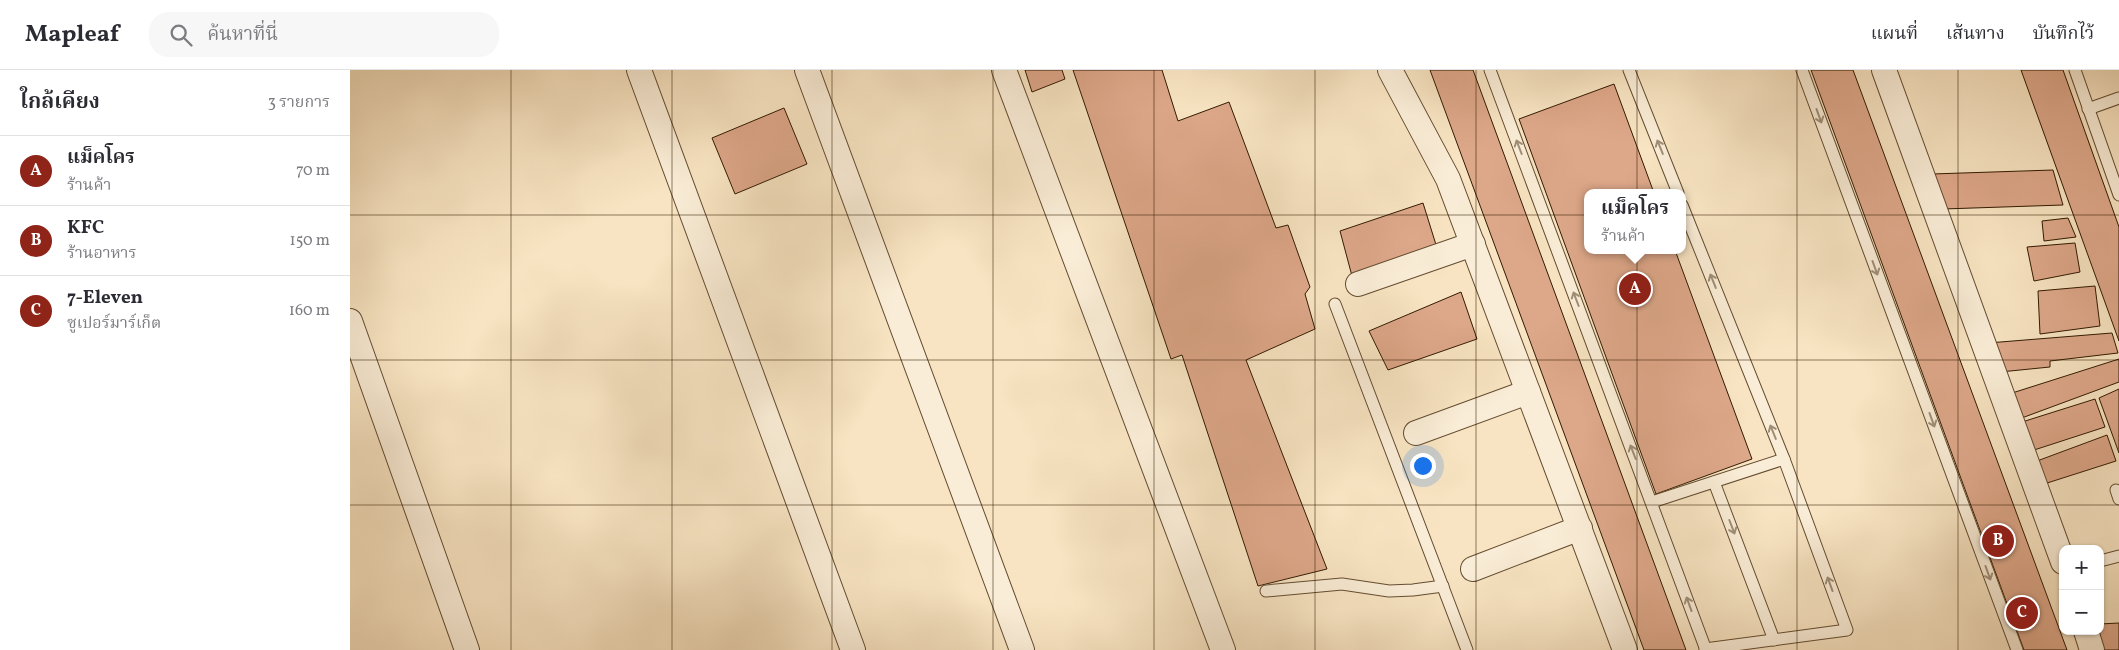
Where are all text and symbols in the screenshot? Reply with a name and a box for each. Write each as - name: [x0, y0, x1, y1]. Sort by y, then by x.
- search box: [149, 12, 499, 57]
- text: Mapleaf: [25, 18, 119, 52]
- icon: search: [167, 21, 195, 49]
- text: ค้นหาที่นี่: [207, 22, 278, 48]
- text: แผนที่: [1871, 22, 1918, 47]
- text: เส้นทาง: [1946, 22, 2005, 47]
- text: บันทึกไว้: [2033, 22, 2094, 47]
- text: ใกล้เคียง: [20, 88, 100, 117]
- text: 3 รายการ: [268, 92, 330, 114]
- one-way arrow: [1815, 108, 1824, 123]
- one-way arrow: [1514, 140, 1523, 156]
- one-way arrow: [1654, 140, 1663, 155]
- text: แม็คโคร: [67, 145, 135, 171]
- text: A: [30, 160, 42, 182]
- text: 70 m: [296, 160, 330, 182]
- text: ร้านค้า: [67, 175, 111, 197]
- popup: [1584, 189, 1686, 254]
- text: แม็คโคร: [1601, 196, 1669, 222]
- text: KFC: [67, 215, 104, 241]
- text: ร้านค้า: [1601, 226, 1645, 248]
- text: B: [31, 230, 41, 252]
- text: 150 m: [289, 230, 330, 252]
- text: ร้านอาหาร: [67, 243, 136, 265]
- one-way arrow: [1871, 260, 1880, 275]
- pin: A: [1619, 270, 1651, 308]
- one-way arrow: [1708, 274, 1717, 289]
- text: 7-Eleven: [67, 285, 143, 311]
- one-way arrow: [1571, 292, 1580, 308]
- text: C: [31, 300, 41, 322]
- text: 160 m: [289, 300, 330, 322]
- text: ซูเปอร์มาร์เก็ต: [67, 313, 161, 335]
- one-way arrow: [1928, 412, 1937, 428]
- one-way arrow: [1768, 425, 1777, 440]
- one-way arrow: [1628, 444, 1637, 460]
- your location: [1410, 453, 1436, 479]
- one-way arrow: [1727, 519, 1737, 534]
- pin: B: [1982, 522, 2014, 560]
- map controls: [2059, 545, 2104, 635]
- button: +: [2059, 545, 2104, 590]
- one-way arrow: [1984, 565, 1993, 580]
- one-way arrow: [1825, 577, 1834, 592]
- button: −: [2059, 590, 2104, 635]
- pin: C: [2006, 594, 2038, 632]
- one-way arrow: [1684, 597, 1693, 612]

